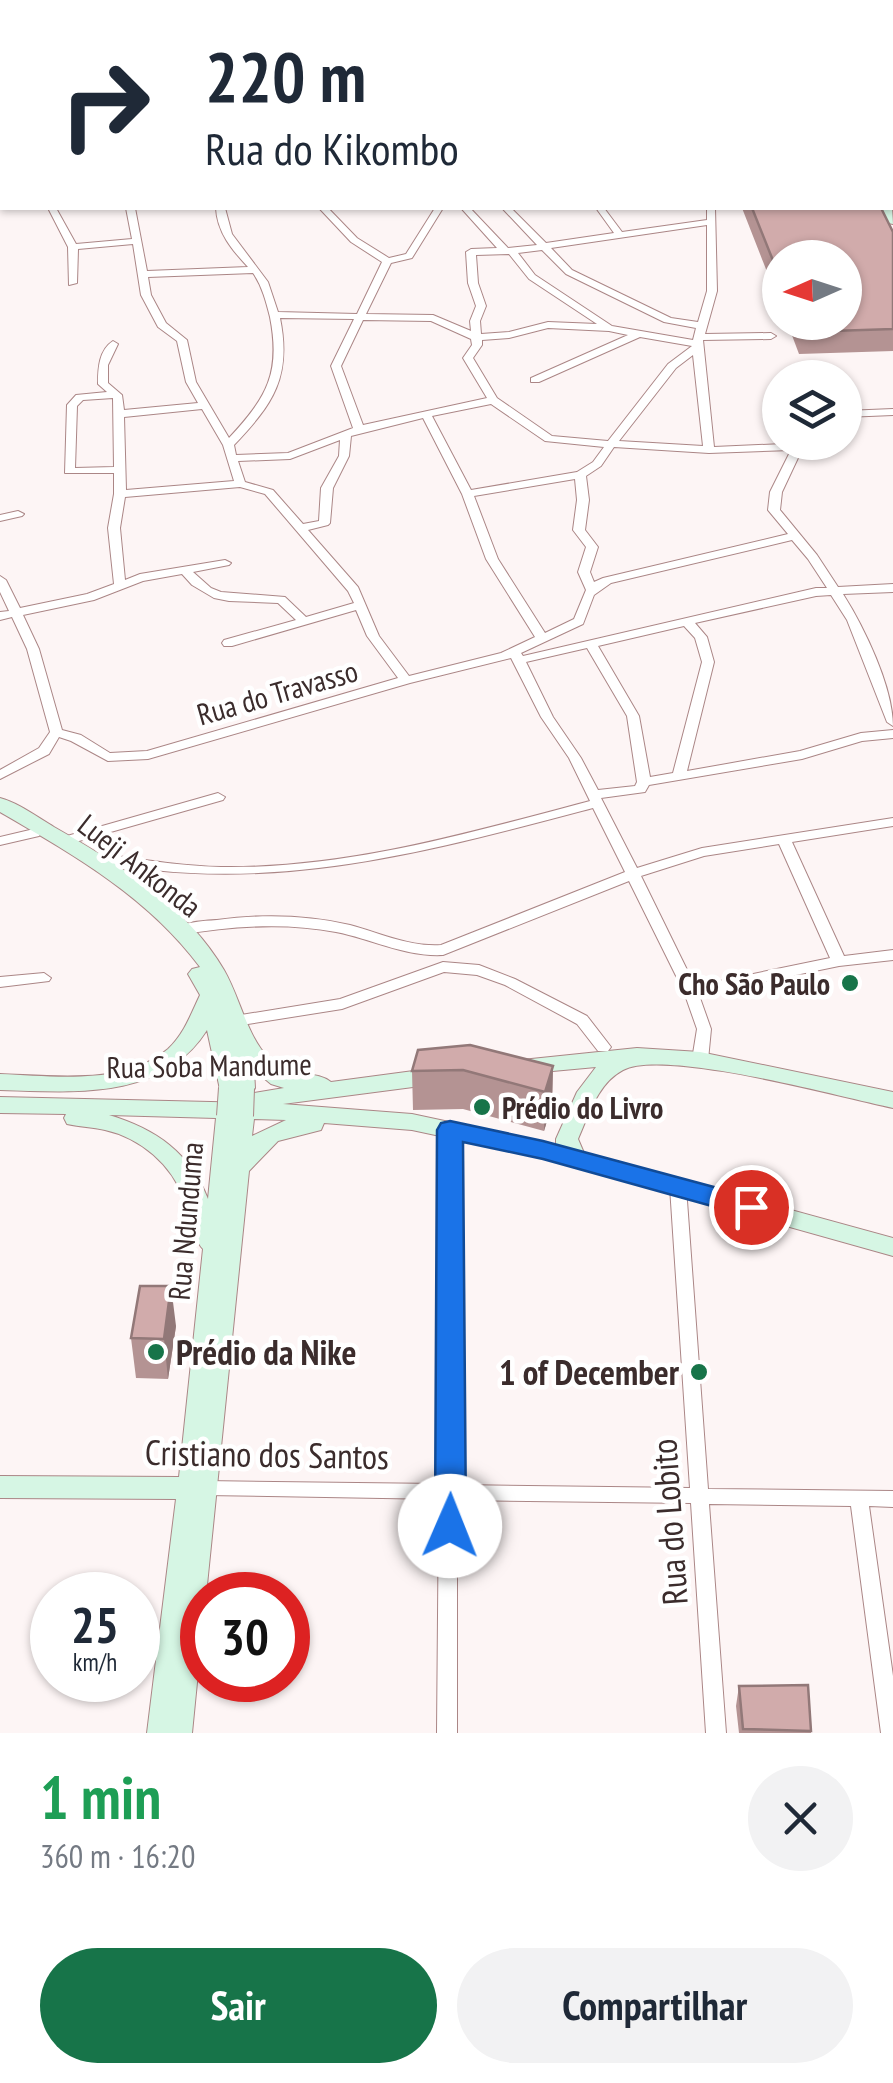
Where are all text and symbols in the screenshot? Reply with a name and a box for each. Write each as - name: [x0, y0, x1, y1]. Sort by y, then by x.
- text: 220 m: [205, 31, 366, 121]
- icon: right: [40, 40, 170, 170]
- text: Rua do Kikombo: [205, 119, 459, 177]
- north arrow: [762, 240, 862, 340]
- map controls: [762, 240, 862, 460]
- button: layers: [762, 360, 862, 460]
- street label: Rua do Travasso: [192, 650, 362, 734]
- street label: Lueji Ankonda: [71, 805, 209, 925]
- place label: Cho São Paulo: [678, 964, 830, 1003]
- marker: Cho São Paulo: [839, 972, 861, 994]
- street label: Rua Soba Mandume: [106, 1044, 312, 1086]
- place label: Prédio do Livro: [502, 1088, 663, 1127]
- marker: Prédio do Livro: [471, 1096, 493, 1118]
- street label: Rua Ndunduma: [159, 1140, 211, 1302]
- pin: [709, 1165, 794, 1250]
- icon: arrive: [724, 1180, 779, 1235]
- place label: Prédio da Nike: [176, 1329, 356, 1375]
- marker: Prédio da Nike: [145, 1341, 167, 1363]
- place label: 1 of December: [499, 1349, 680, 1395]
- marker: 1 of December: [688, 1361, 710, 1383]
- street label: Cristiano dos Santos: [145, 1429, 389, 1479]
- street label: Rua do Lobito: [640, 1437, 698, 1607]
- position arrow: [398, 1474, 502, 1578]
- speed limit sign: 30: [180, 1572, 310, 1702]
- text: 25: [71, 1592, 119, 1657]
- text: km/h: [73, 1646, 117, 1678]
- text: 1 min: [40, 1758, 161, 1836]
- button: close: [748, 1766, 853, 1871]
- text: 360 m · 16:20: [40, 1835, 195, 1877]
- button: Sair: [40, 1948, 437, 2063]
- button: Compartilhar: [457, 1948, 853, 2063]

